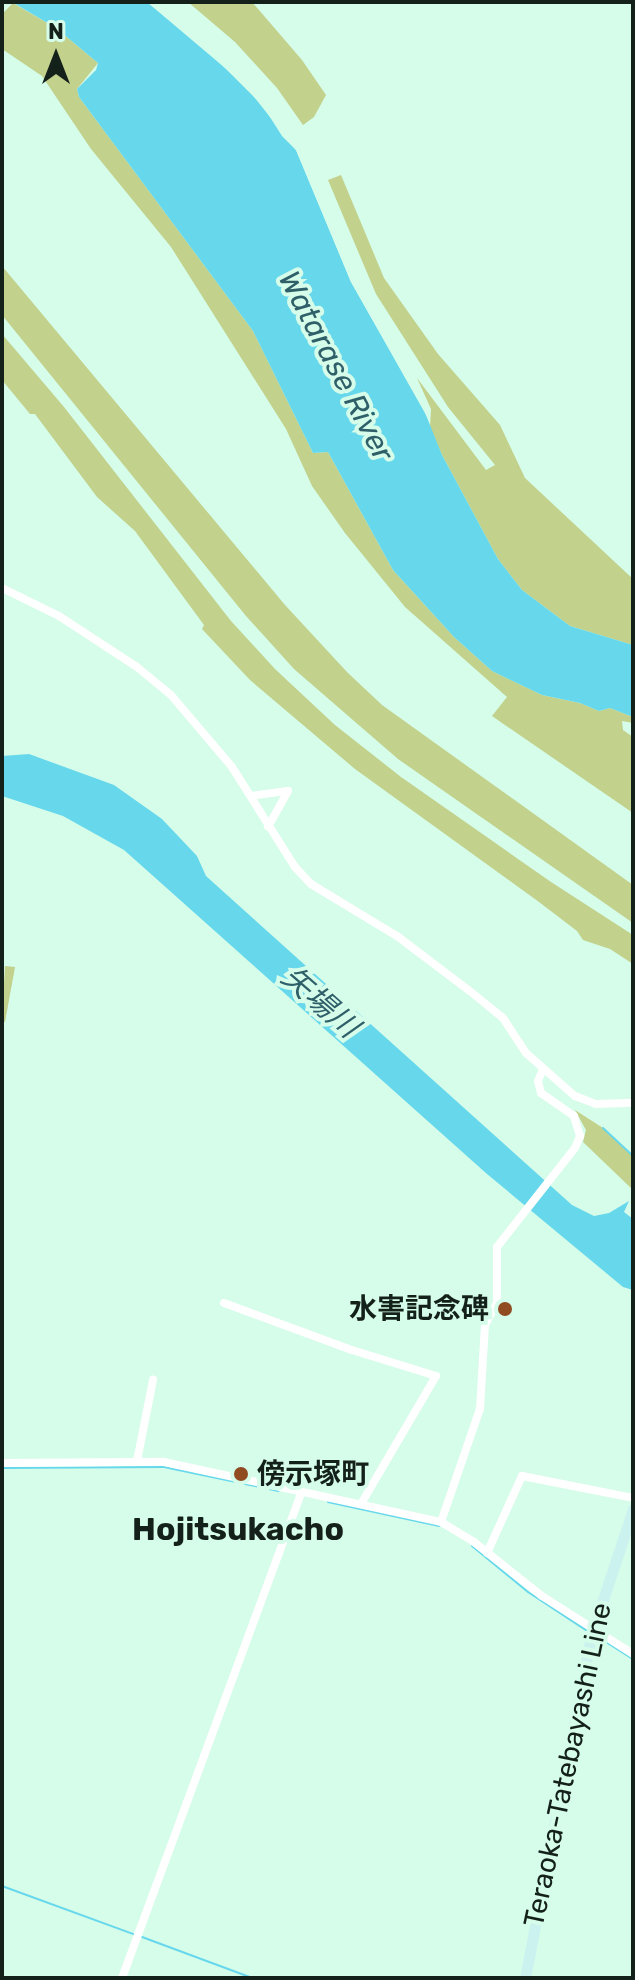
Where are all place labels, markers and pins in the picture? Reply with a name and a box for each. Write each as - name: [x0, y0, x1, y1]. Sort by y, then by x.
- place label: 水害記念碑: [349, 1292, 489, 1326]
- marker: 水害記念碑: [496, 1300, 514, 1318]
- place label: 傍示塚町: [257, 1457, 369, 1491]
- marker: 傍示塚町: [232, 1465, 250, 1483]

